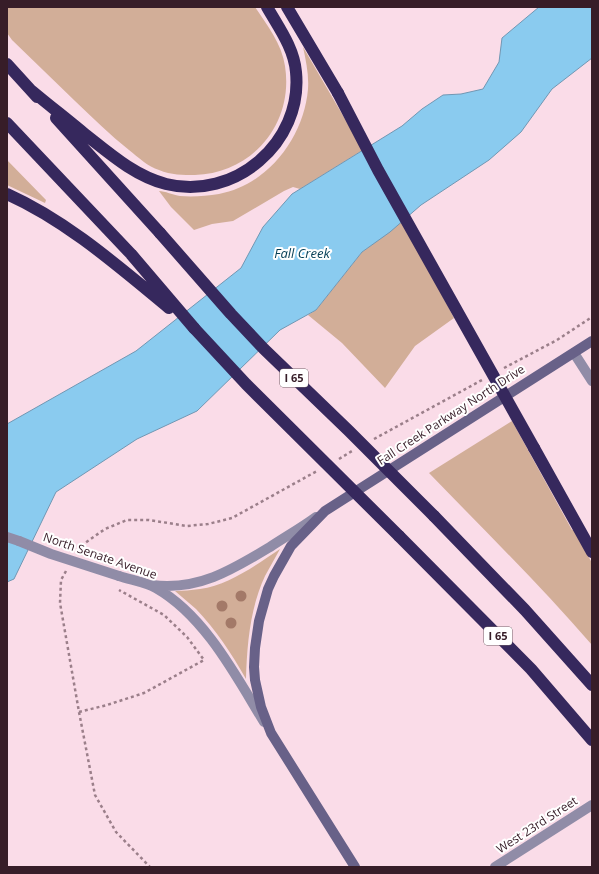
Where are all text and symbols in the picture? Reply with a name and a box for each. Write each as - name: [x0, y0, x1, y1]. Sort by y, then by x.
- water label: Fall Creek: [274, 244, 330, 262]
- street label: Fall Creek Parkway North Drive: [374, 360, 528, 469]
- road number: I 65: [280, 369, 308, 387]
- street label: North Senate Avenue: [41, 528, 160, 583]
- road number: I 65: [484, 627, 512, 645]
- street label: West 23rd Street: [493, 792, 581, 857]

